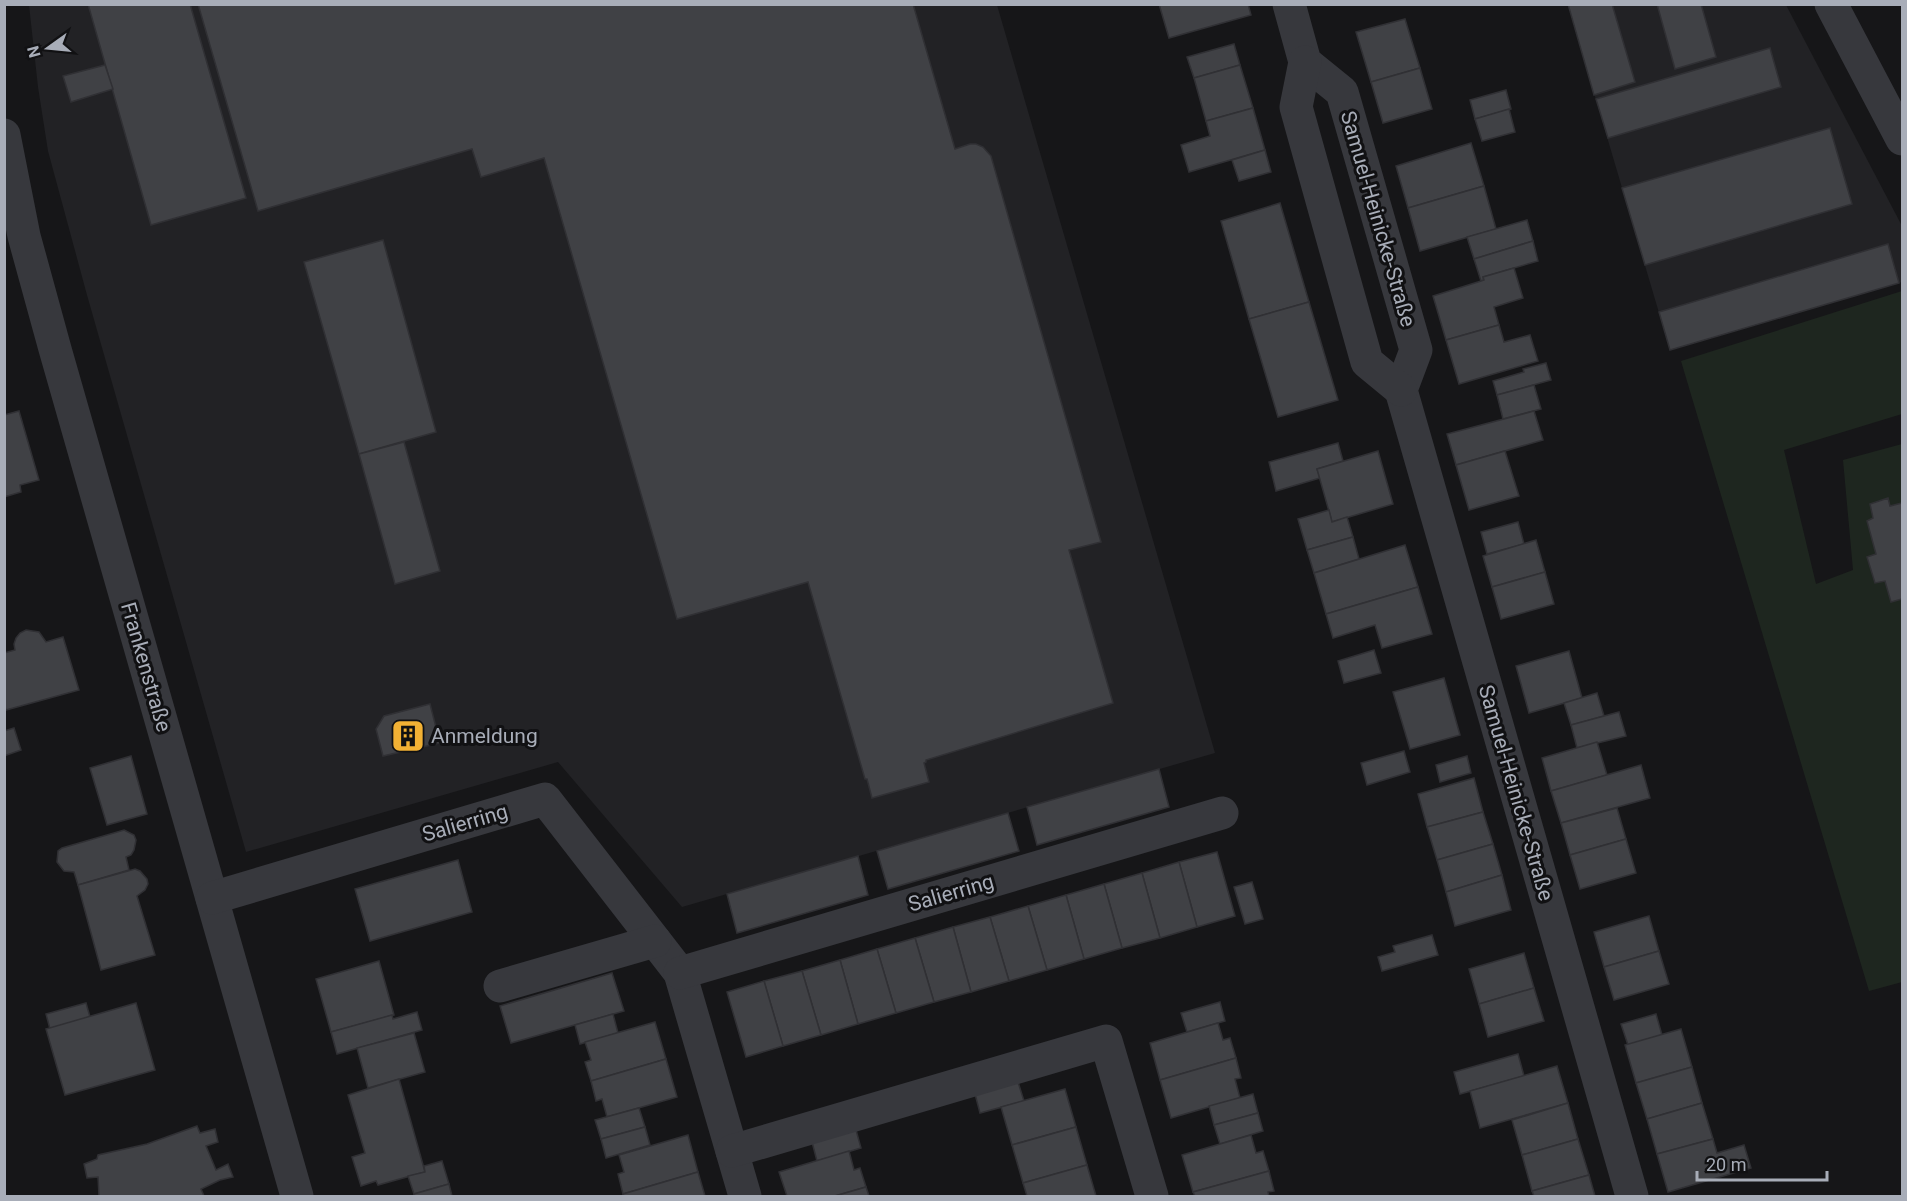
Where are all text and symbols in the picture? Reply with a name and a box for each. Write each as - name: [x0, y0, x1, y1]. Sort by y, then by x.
- north arrow: [18, 18, 78, 78]
- text: N: [23, 44, 45, 60]
- street label: Samuel-Heinicke-Straße: [1336, 108, 1420, 330]
- street label: Frankenstraße: [116, 599, 176, 735]
- street label: Samuel-Heinicke-Straße: [1474, 682, 1558, 904]
- building icon: Anmeldung: [390, 718, 426, 754]
- place label: Anmeldung: [431, 724, 538, 748]
- street label: Salierring: [419, 799, 511, 847]
- street label: Salierring: [905, 869, 997, 917]
- scale bar: [1697, 1144, 1828, 1182]
- text: 20 m: [1706, 1154, 1746, 1175]

